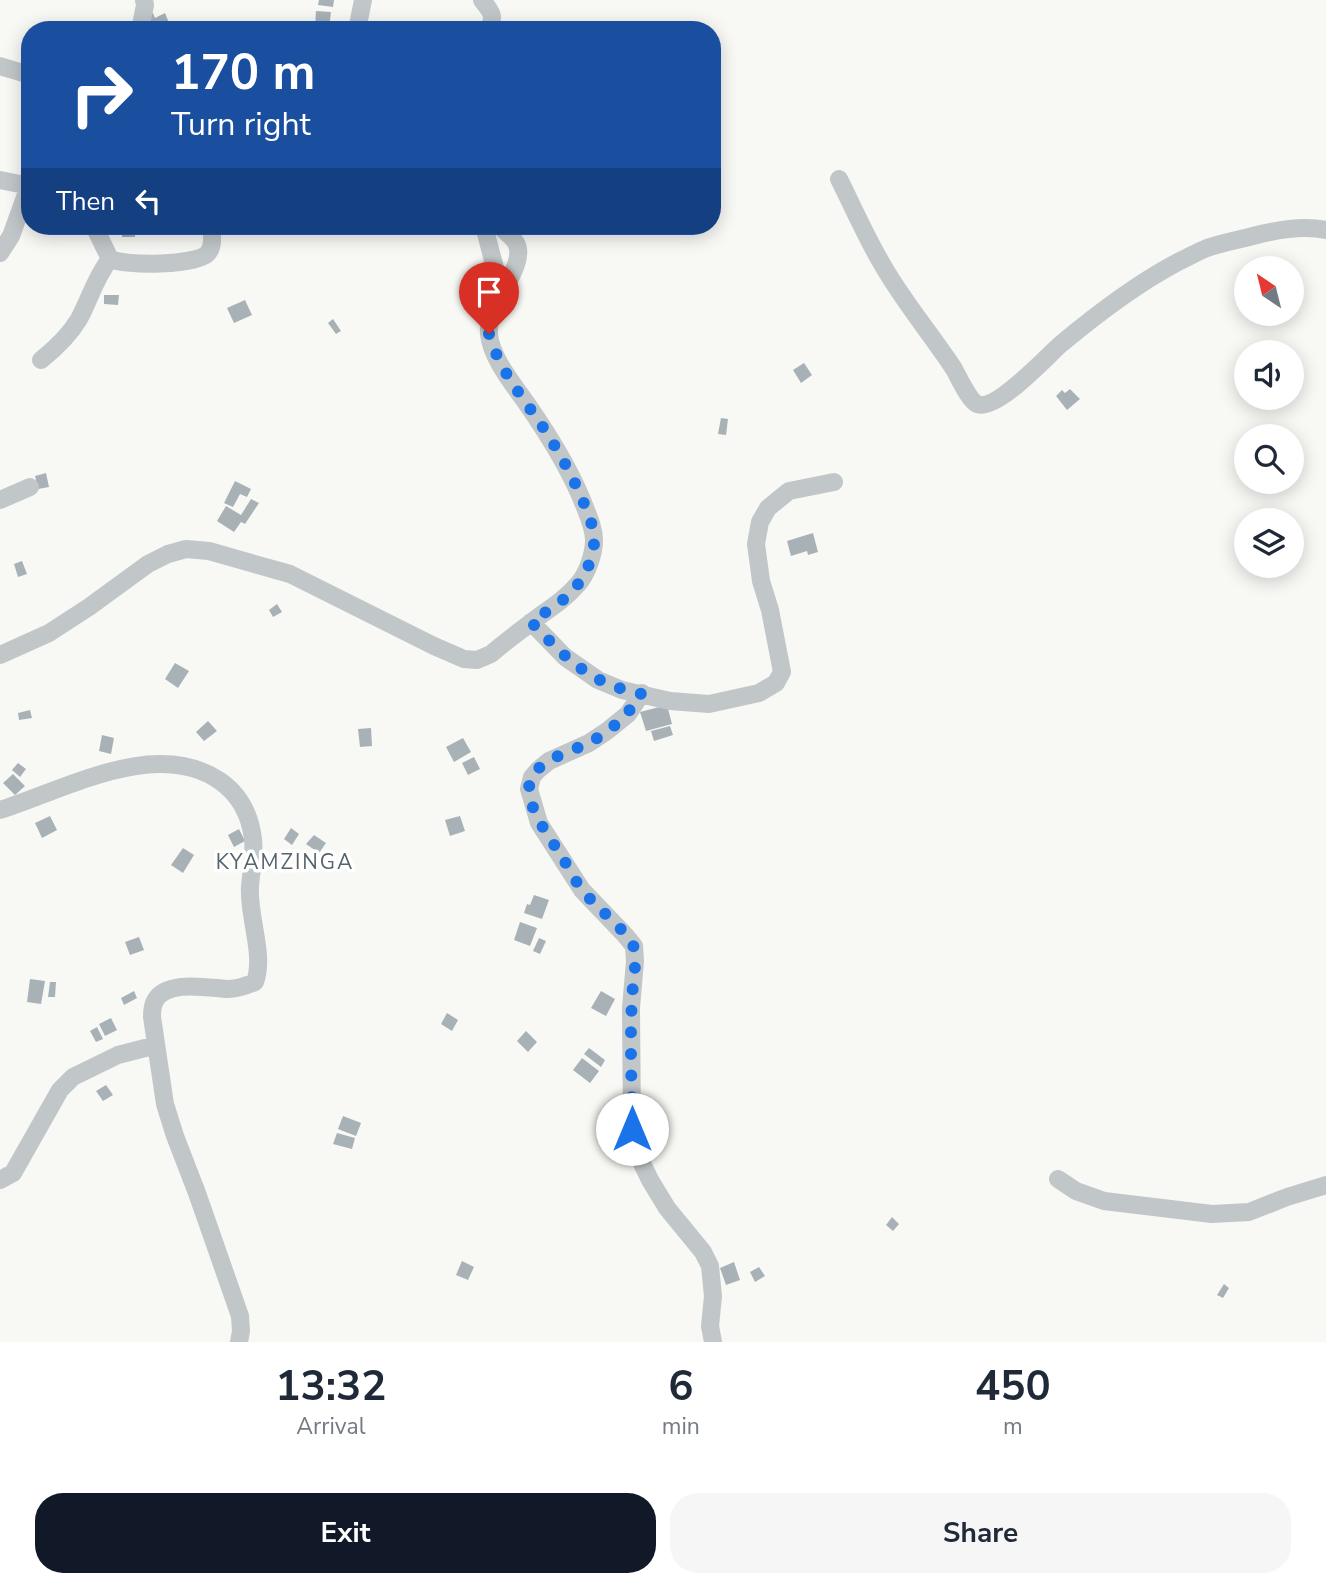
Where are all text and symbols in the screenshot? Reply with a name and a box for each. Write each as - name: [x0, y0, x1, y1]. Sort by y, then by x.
- text: 170 m: [171, 39, 315, 106]
- icon: right: [56, 49, 147, 140]
- text: Turn right: [171, 103, 311, 146]
- icon: left: [129, 182, 167, 220]
- text: Then: [56, 184, 115, 219]
- north arrow: [1234, 256, 1304, 326]
- map controls: [1234, 256, 1304, 578]
- pin: [459, 262, 519, 334]
- icon: arrive: [470, 273, 508, 311]
- button: sound: [1234, 340, 1304, 410]
- button: search: [1234, 424, 1304, 494]
- button: layers: [1234, 508, 1304, 578]
- district label: KYAMZINGA: [216, 848, 354, 876]
- position arrow: [595, 1092, 669, 1166]
- text: 13:32: [275, 1358, 386, 1415]
- text: 6: [668, 1358, 693, 1415]
- text: 450: [975, 1358, 1051, 1415]
- text: Arrival: [296, 1411, 365, 1442]
- text: min: [662, 1411, 700, 1442]
- text: m: [1003, 1411, 1023, 1442]
- button: Exit: [35, 1493, 656, 1573]
- button: Share: [670, 1493, 1291, 1573]

